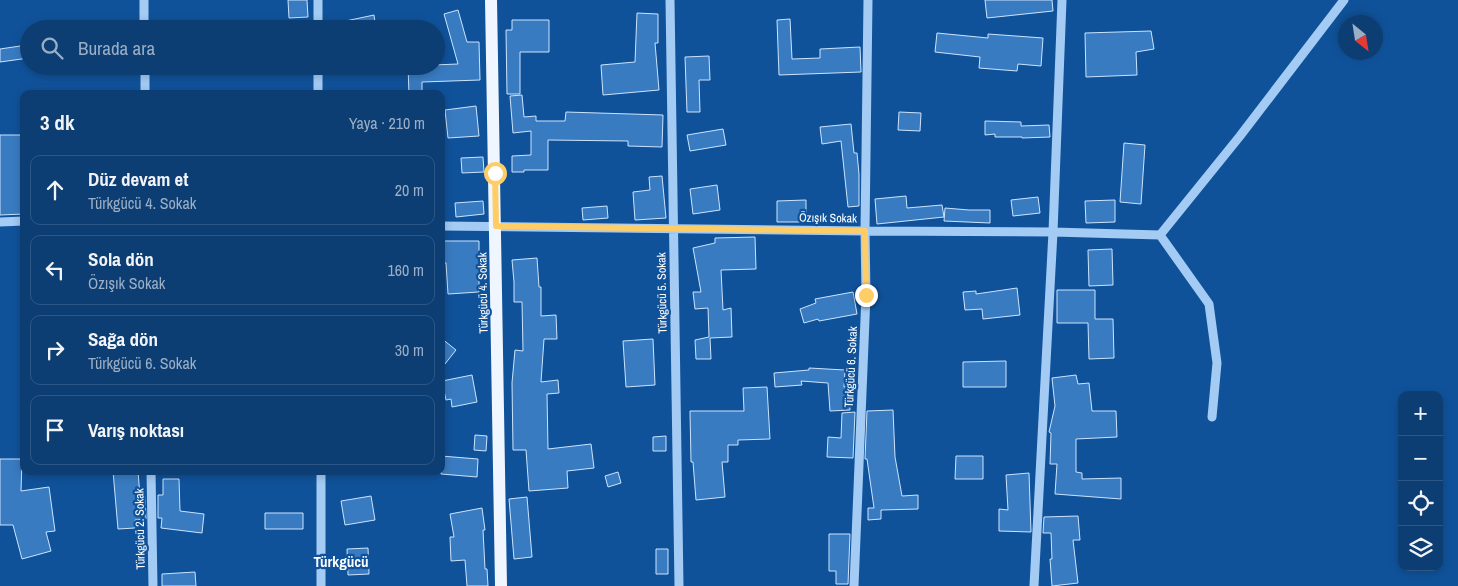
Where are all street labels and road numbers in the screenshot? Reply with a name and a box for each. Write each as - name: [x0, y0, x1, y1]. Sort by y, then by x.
- street label: Özışık Sokak: [799, 208, 857, 227]
- street label: Türkgücü 4. Sokak: [474, 252, 492, 334]
- street label: Türkgücü 5. Sokak: [653, 252, 671, 334]
- street label: Türkgücü 6. Sokak: [841, 326, 861, 408]
- street label: Türkgücü 2. Sokak: [131, 488, 149, 570]

